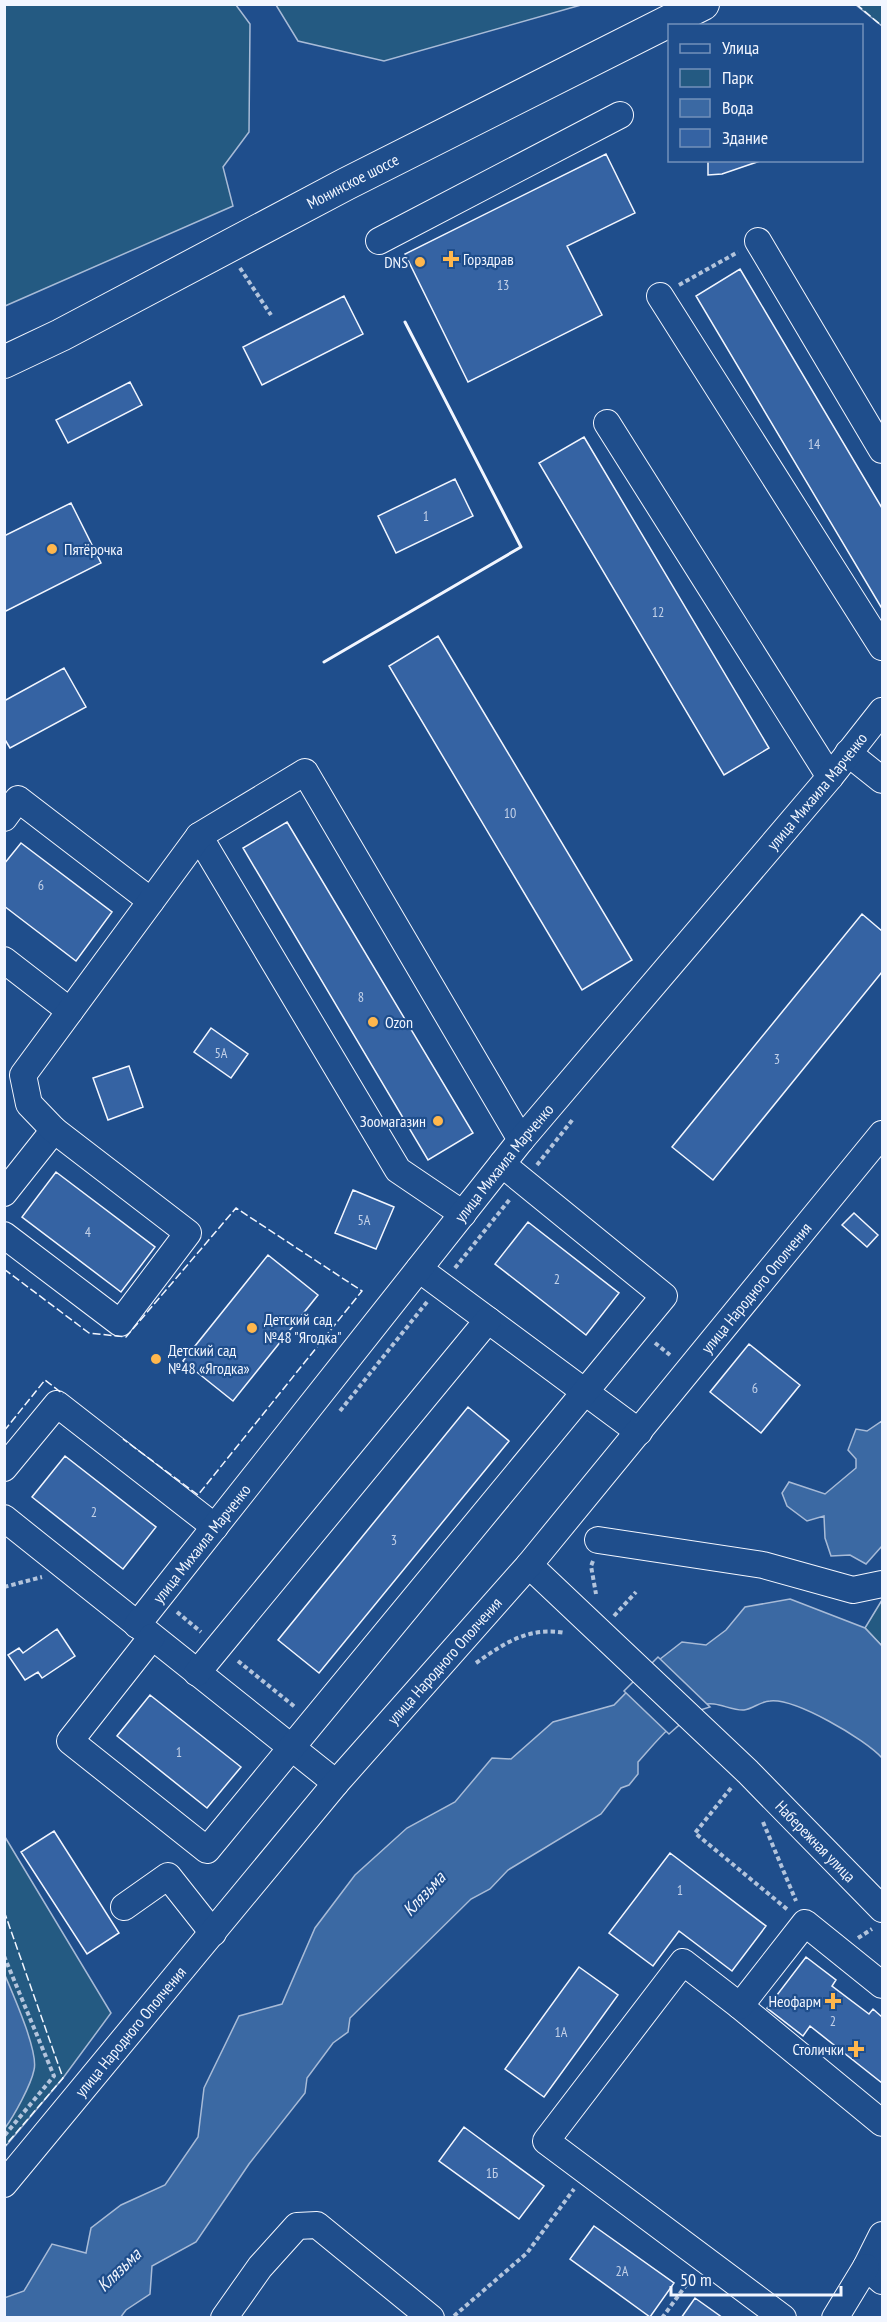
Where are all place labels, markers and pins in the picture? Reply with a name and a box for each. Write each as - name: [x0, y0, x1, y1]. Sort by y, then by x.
- place label: Горздрав: [463, 249, 514, 269]
- place label: DNS: [384, 252, 408, 272]
- marker: Горздрав: [444, 252, 458, 266]
- marker: DNS: [413, 255, 427, 269]
- place label: Пятёрочка: [64, 539, 123, 559]
- marker: Пятёрочка: [45, 542, 59, 556]
- place label: Ozon: [385, 1012, 413, 1032]
- marker: Ozon: [366, 1015, 380, 1029]
- place label: Зоомагазин: [360, 1111, 426, 1131]
- marker: Зоомагазин: [431, 1114, 445, 1128]
- place label: Детский сад №48 "Ягодка": [264, 1309, 342, 1347]
- marker: Детский сад №48 "Ягодка": [245, 1321, 259, 1335]
- place label: Детский сад №48 «Ягодка»: [168, 1340, 250, 1378]
- marker: Детский сад №48 «Ягодка»: [149, 1352, 163, 1366]
- place label: Неофарм: [769, 1991, 821, 2011]
- marker: Неофарм: [826, 1994, 840, 2008]
- place label: Столички: [793, 2039, 844, 2059]
- marker: Столички: [849, 2042, 863, 2056]

